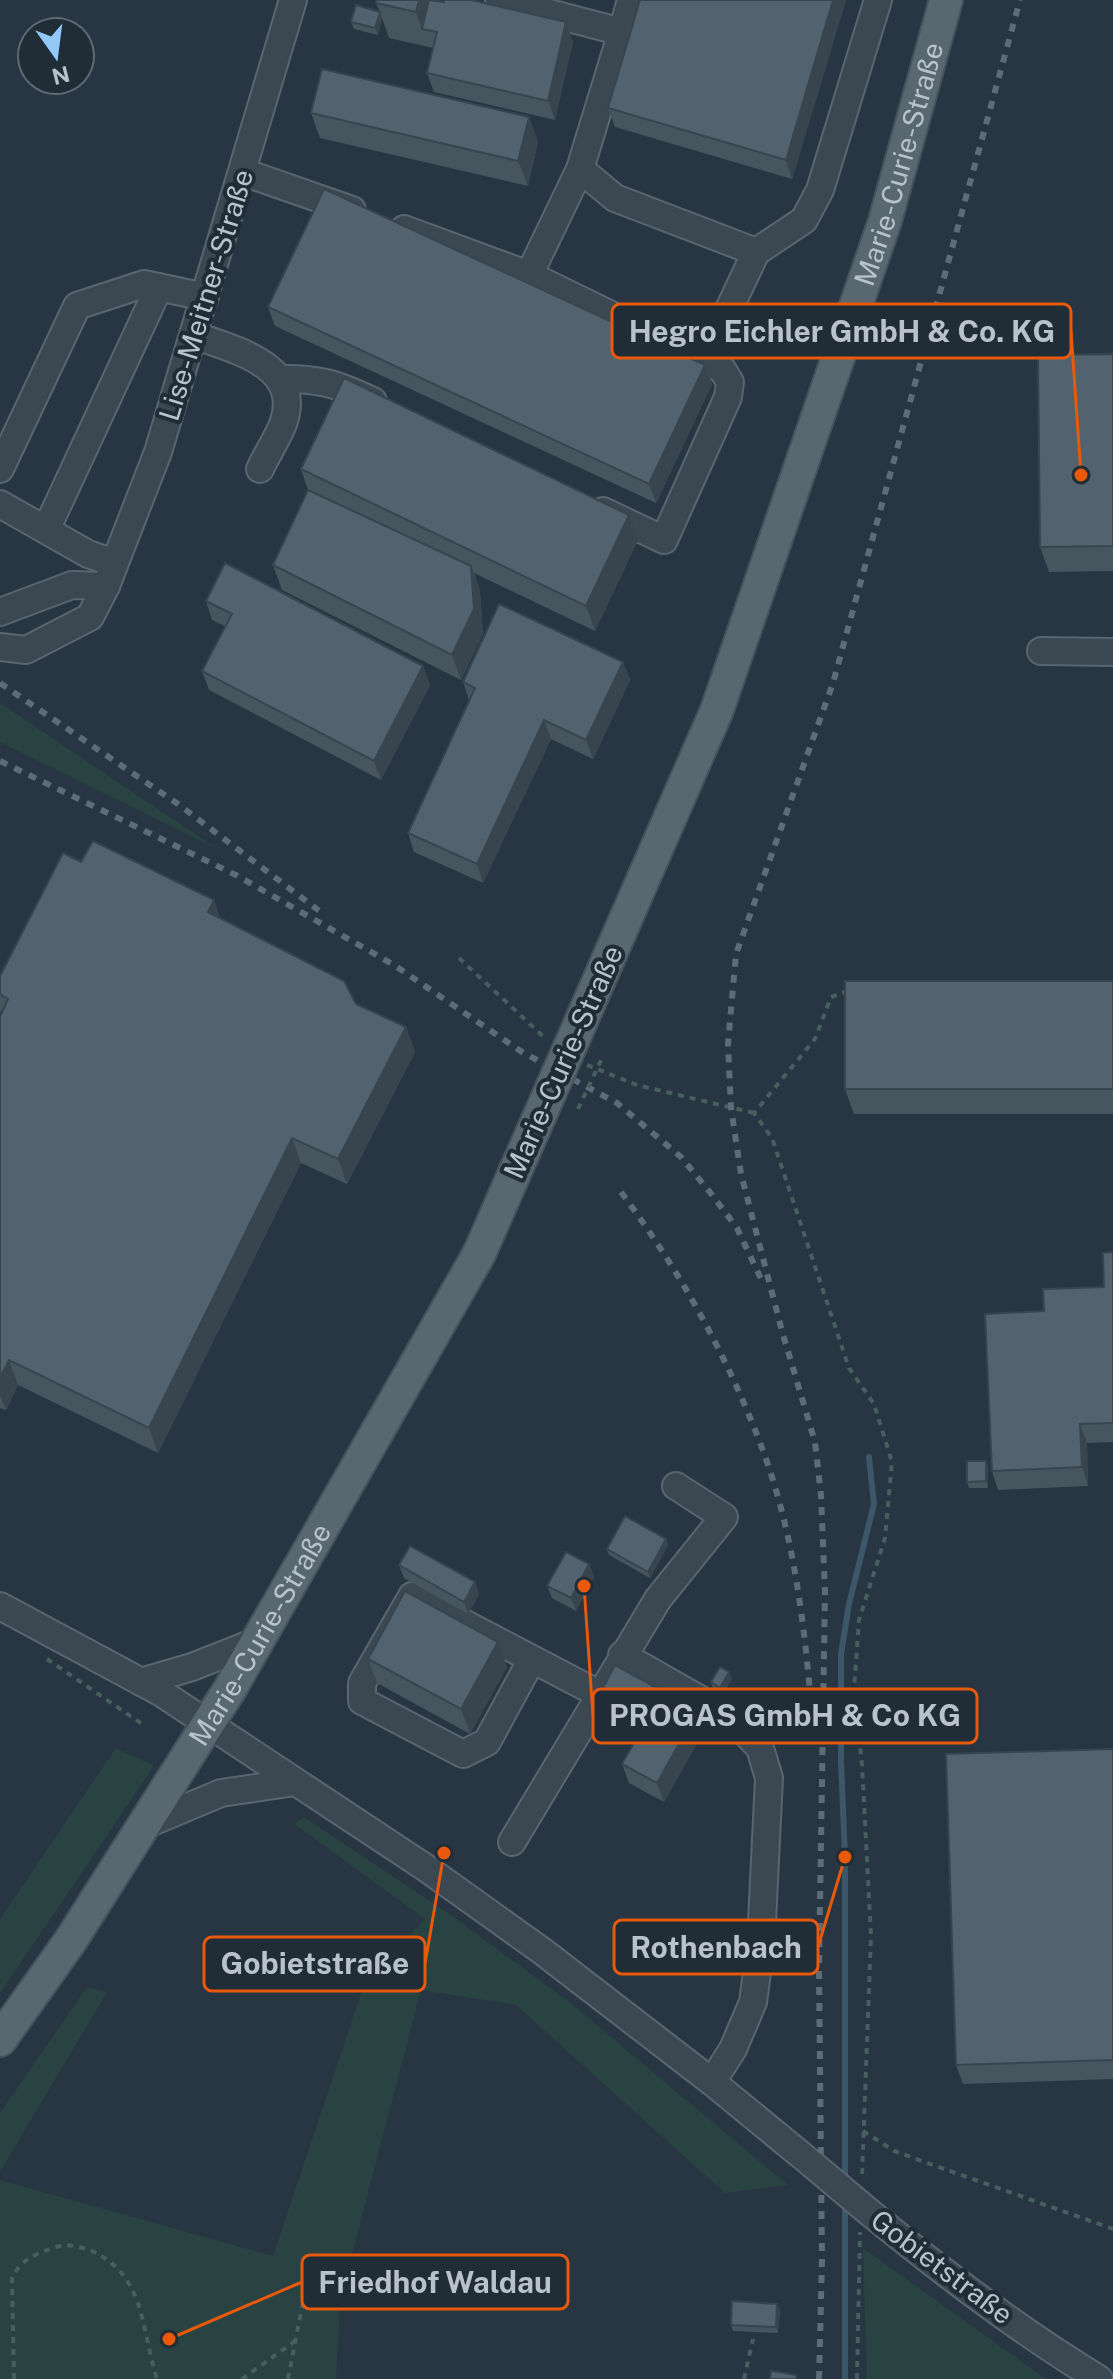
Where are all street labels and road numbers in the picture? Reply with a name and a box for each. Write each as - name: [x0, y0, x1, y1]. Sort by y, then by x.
- street label: Marie-Curie-Straße: [847, 39, 950, 290]
- street label: Lise-Meitner-Straße: [152, 165, 259, 425]
- street label: Marie-Curie-Straße: [496, 940, 629, 1184]
- street label: Marie-Curie-Straße: [182, 1517, 337, 1751]
- street label: Gobietstraße: [865, 2203, 1020, 2331]

